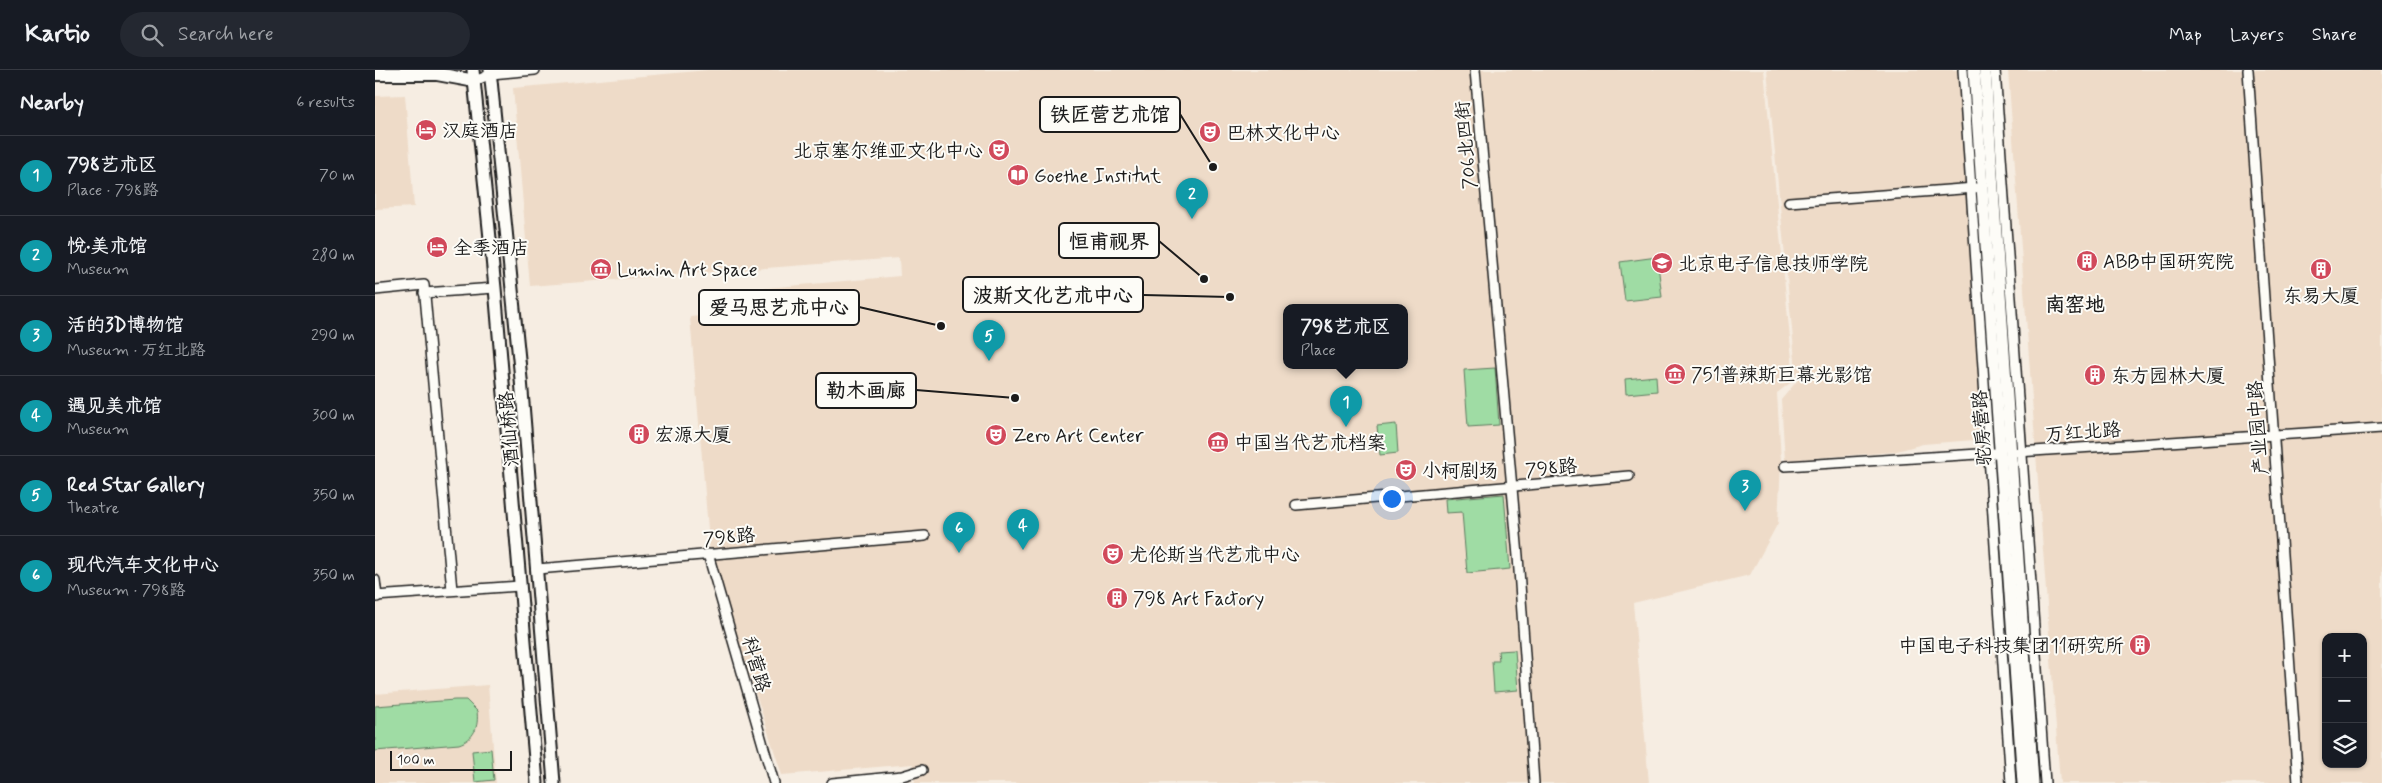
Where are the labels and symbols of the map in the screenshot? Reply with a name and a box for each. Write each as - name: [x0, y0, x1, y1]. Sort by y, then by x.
- callout: 铁匠营艺术馆: [1040, 97, 1180, 132]
- street label: 706北四街: [1450, 100, 1483, 190]
- text: 铁匠营艺术馆: [1050, 102, 1170, 129]
- hotel icon: 汉庭酒店: [414, 118, 438, 142]
- place label: 汉庭酒店: [442, 119, 518, 144]
- theatre icon: 巴林文化中心: [1198, 120, 1222, 144]
- place label: 巴林文化中心: [1226, 121, 1340, 146]
- theatre icon: 北京塞尔维亚文化中心: [987, 138, 1011, 162]
- place label: 北京塞尔维亚文化中心: [793, 139, 983, 164]
- library icon: Goethe Institut: [1006, 163, 1030, 187]
- place label: Goethe Institut: [1034, 164, 1161, 189]
- pin: 2: [1176, 178, 1208, 219]
- callout: 恒甫视界: [1059, 223, 1159, 258]
- text: 恒甫视界: [1069, 229, 1149, 256]
- hotel icon: 全季酒店: [425, 235, 449, 259]
- place label: 全季酒店: [453, 236, 529, 261]
- building icon: ABB中国研究院: [2075, 249, 2099, 273]
- place label: ABB中国研究院: [2103, 250, 2234, 275]
- school or university icon: 北京电子信息技师学院: [1650, 251, 1674, 275]
- place label: 北京电子信息技师学院: [1678, 252, 1868, 277]
- museum icon: Lumin Art Space: [589, 257, 613, 281]
- building icon: 东易大厦: [2309, 257, 2333, 281]
- place label: Lumin Art Space: [617, 258, 757, 283]
- callout: 波斯文化艺术中心: [963, 277, 1143, 312]
- text: 波斯文化艺术中心: [973, 283, 1133, 310]
- place label: 东易大厦: [2283, 284, 2359, 309]
- callout: 爱马思艺术中心: [699, 290, 859, 325]
- district label: 南窑地: [2045, 292, 2105, 319]
- text: 爱马思艺术中心: [709, 295, 849, 322]
- pin: 5: [973, 320, 1005, 361]
- museum icon: 751普辣斯巨幕光影馆: [1663, 362, 1687, 386]
- place label: 751普辣斯巨幕光影馆: [1691, 363, 1872, 388]
- building icon: 东方园林大厦: [2083, 363, 2107, 387]
- place label: 东方园林大厦: [2111, 364, 2225, 389]
- callout: 勒木画廊: [816, 373, 916, 408]
- text: 勒木画廊: [826, 378, 906, 405]
- street label: 产业园中路: [2243, 380, 2274, 476]
- pin: 1: [1330, 386, 1362, 427]
- street label: 驼房营路: [1967, 389, 1998, 467]
- street label: 酒仙桥路: [494, 390, 525, 468]
- street label: 万红北路: [2044, 417, 2122, 448]
- building icon: 宏源大厦: [627, 422, 651, 446]
- place label: 宏源大厦: [655, 423, 731, 448]
- theatre icon: Zero Art Center: [984, 423, 1008, 447]
- place label: Zero Art Center: [1012, 424, 1144, 449]
- museum icon: 中国当代艺术档案: [1206, 430, 1230, 454]
- place label: 中国当代艺术档案: [1234, 431, 1386, 456]
- street label: 798路: [1524, 454, 1578, 483]
- theatre icon: 小柯剧场: [1394, 458, 1418, 482]
- place label: 小柯剧场: [1422, 459, 1498, 484]
- pin: 3: [1729, 470, 1761, 511]
- your location: [1379, 486, 1405, 512]
- pin: 4: [1007, 509, 1039, 550]
- pin: 6: [943, 512, 975, 553]
- street label: 798路: [702, 523, 756, 552]
- theatre icon: 尤伦斯当代艺术中心: [1101, 542, 1125, 566]
- place label: 尤伦斯当代艺术中心: [1129, 543, 1300, 568]
- building icon: 798 Art Factory: [1105, 586, 1129, 610]
- place label: 798 Art Factory: [1133, 587, 1264, 612]
- building icon: 中国电子科技集团11研究所: [2128, 633, 2152, 657]
- street label: 科营路: [736, 634, 775, 695]
- place label: 中国电子科技集团11研究所: [1898, 634, 2124, 659]
- scale bar: [390, 748, 513, 771]

